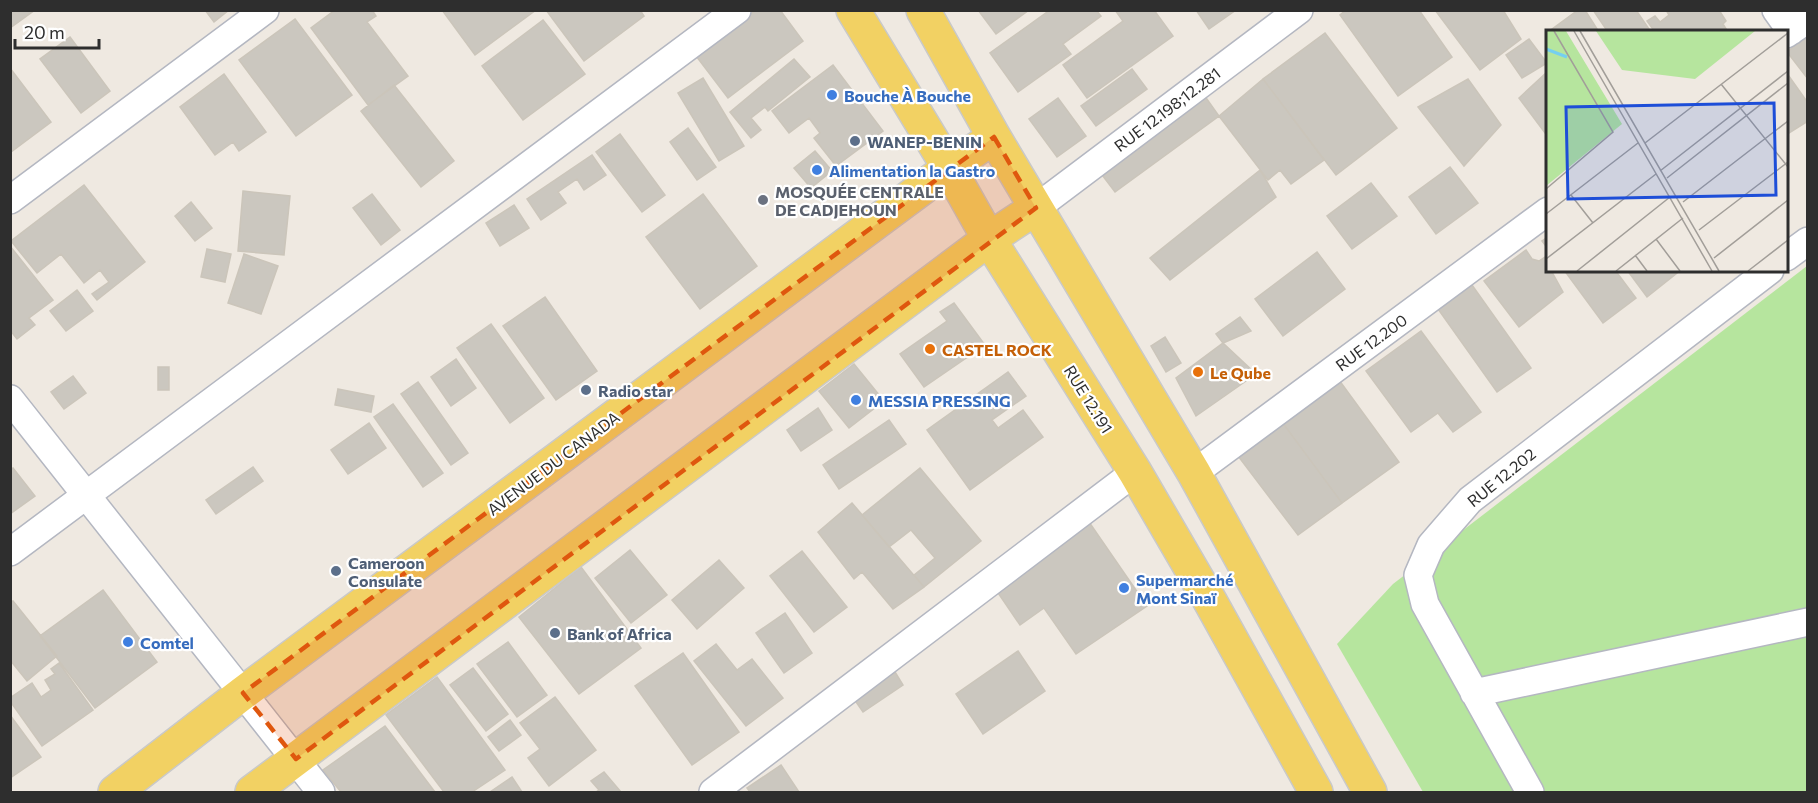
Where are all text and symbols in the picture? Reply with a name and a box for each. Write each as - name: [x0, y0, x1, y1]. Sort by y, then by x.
- scale bar: [15, 12, 99, 50]
- text: 20 m: [24, 21, 65, 43]
- inset map: [1546, 30, 1788, 272]
- street label: RUE 12.198;12.281: [1110, 63, 1224, 155]
- place label: Bouche À Bouche: [844, 86, 971, 105]
- marker: Bouche À Bouche: [825, 88, 839, 102]
- place label: WANEP-BENIN: [867, 132, 982, 151]
- marker: WANEP-BENIN: [848, 134, 862, 148]
- place label: Alimentation la Gastro: [829, 161, 996, 180]
- marker: Alimentation la Gastro: [810, 163, 824, 177]
- place label: MOSQUÉE CENTRALE DE CADJEHOUN: [775, 182, 944, 219]
- marker: MOSQUÉE CENTRALE DE CADJEHOUN: [756, 193, 770, 207]
- street label: RUE 12.200: [1332, 310, 1410, 374]
- place label: CASTEL ROCK: [942, 340, 1052, 359]
- marker: CASTEL ROCK: [923, 342, 937, 356]
- street label: RUE 12.191: [1061, 362, 1117, 436]
- place label: Le Qube: [1210, 363, 1271, 382]
- marker: Le Qube: [1191, 365, 1205, 379]
- place label: Radio star: [598, 381, 673, 400]
- marker: Radio star: [579, 383, 593, 397]
- place label: MESSIA PRESSING: [868, 391, 1011, 410]
- marker: MESSIA PRESSING: [849, 393, 863, 407]
- street label: AVENUE DU CANADA: [483, 407, 623, 519]
- street label: RUE 12.202: [1463, 444, 1539, 510]
- place label: Cameroon Consulate: [348, 553, 425, 590]
- marker: Cameroon Consulate: [329, 564, 343, 578]
- place label: Supermarché Mont Sinaï: [1136, 570, 1233, 607]
- marker: Supermarché Mont Sinaï: [1117, 581, 1131, 595]
- place label: Bank of Africa: [567, 624, 672, 643]
- marker: Bank of Africa: [548, 626, 562, 640]
- place label: Comtel: [140, 633, 194, 652]
- marker: Comtel: [121, 635, 135, 649]

